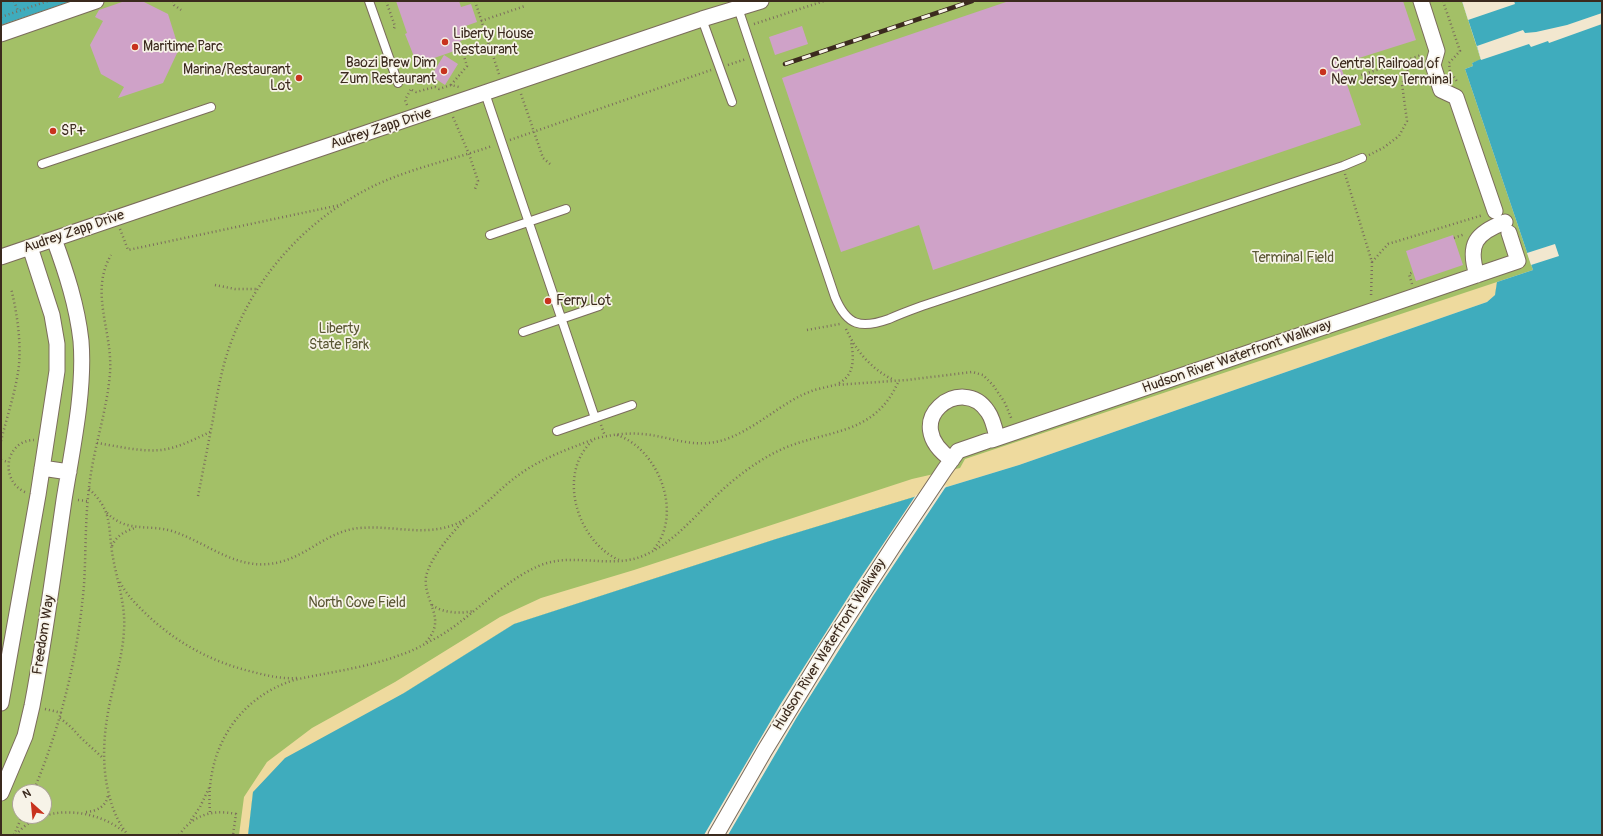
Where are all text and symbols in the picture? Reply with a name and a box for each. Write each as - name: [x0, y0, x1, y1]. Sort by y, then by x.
- place label: Liberty House Restaurant: [453, 26, 533, 58]
- marker: Liberty House Restaurant: [440, 37, 450, 47]
- place label: Maritime Parc: [143, 39, 223, 55]
- marker: Maritime Parc: [130, 42, 140, 52]
- place label: Baozi Brew Dim Zum Restaurant: [340, 55, 436, 88]
- place label: Central Railroad of New Jersey Terminal: [1331, 56, 1452, 88]
- place label: Marina/Restaurant Lot: [183, 62, 291, 94]
- marker: Baozi Brew Dim Zum Restaurant: [439, 66, 449, 76]
- marker: Central Railroad of New Jersey Terminal: [1318, 67, 1328, 77]
- marker: Marina/Restaurant Lot: [294, 73, 304, 83]
- street label: Audrey Zapp Drive: [328, 105, 434, 153]
- place label: SP+: [61, 123, 85, 139]
- marker: SP+: [48, 126, 58, 136]
- street label: Audrey Zapp Drive: [21, 207, 127, 257]
- park label: Terminal Field: [1252, 250, 1334, 266]
- place label: Ferry Lot: [556, 293, 611, 309]
- marker: Ferry Lot: [543, 296, 553, 306]
- street label: Hudson River Waterfront Walkway: [1140, 317, 1334, 397]
- park label: Liberty State Park: [309, 321, 369, 354]
- street label: Hudson River Waterfront Walkway: [770, 556, 890, 734]
- street label: Freedom Way: [29, 594, 59, 676]
- park label: North Cove Field: [308, 595, 406, 611]
- north arrow: [12, 784, 52, 824]
- text: N: [21, 786, 33, 801]

